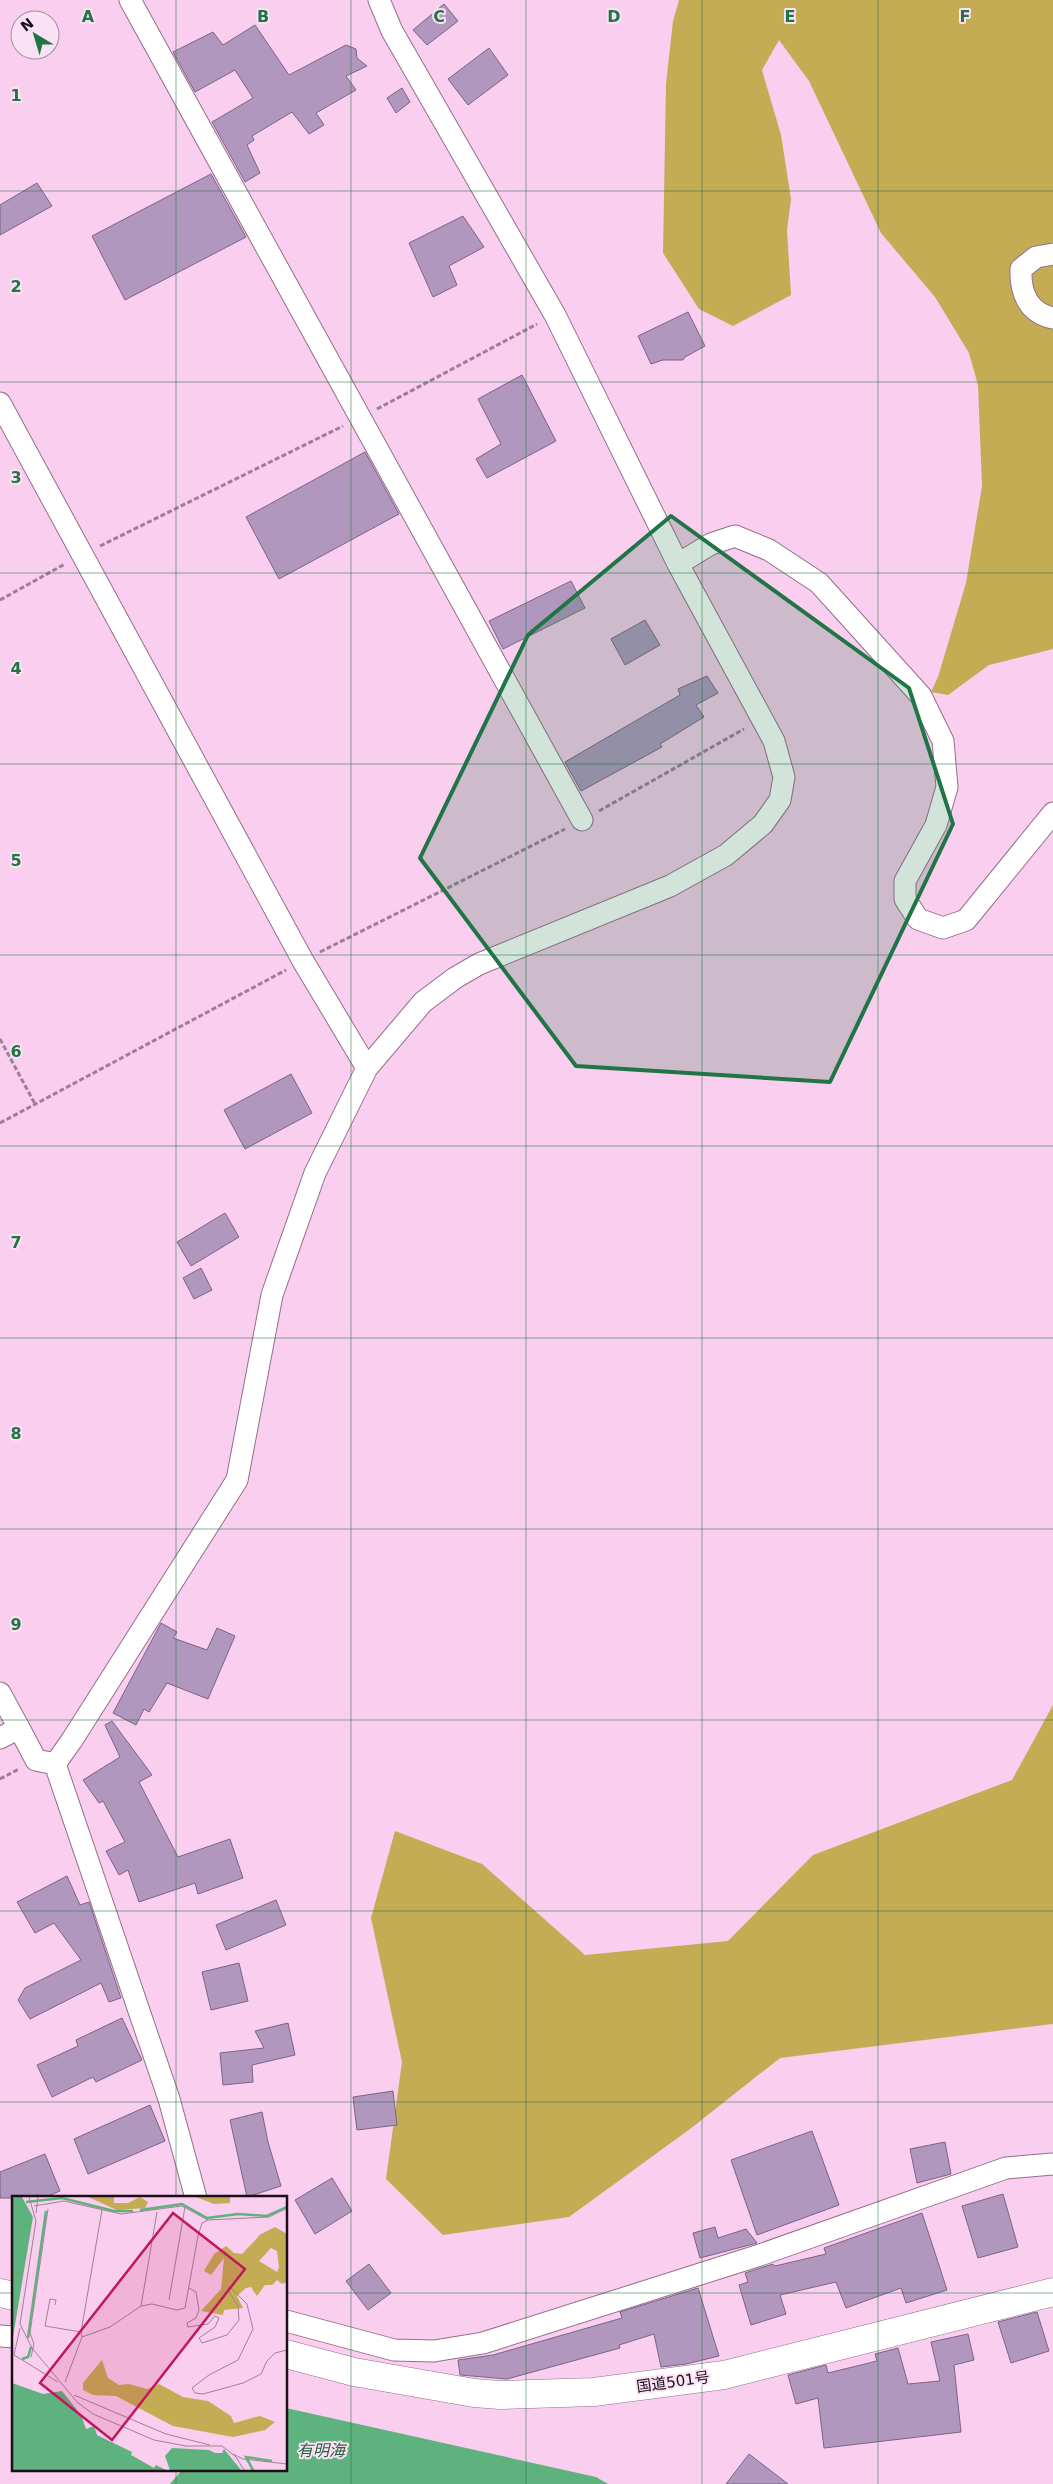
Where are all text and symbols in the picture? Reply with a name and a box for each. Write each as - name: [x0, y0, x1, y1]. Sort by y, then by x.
- text: A: [82, 7, 95, 26]
- text: B: [257, 7, 269, 26]
- text: C: [433, 7, 445, 26]
- text: D: [607, 7, 621, 26]
- text: E: [785, 7, 795, 26]
- text: F: [960, 7, 970, 26]
- north arrow: [10, 10, 60, 60]
- text: N: [17, 15, 37, 35]
- text: 1: [10, 86, 22, 105]
- text: 2: [10, 277, 22, 296]
- text: 3: [10, 468, 22, 487]
- text: 4: [10, 659, 22, 678]
- text: 5: [10, 851, 22, 870]
- text: 6: [10, 1042, 22, 1061]
- text: 7: [10, 1233, 22, 1252]
- text: 8: [10, 1424, 22, 1443]
- text: 9: [10, 1615, 22, 1634]
- inset map: [12, 2196, 288, 2472]
- street label: 国道501号: [635, 2368, 711, 2396]
- water label: 有明海: [297, 2441, 348, 2460]

